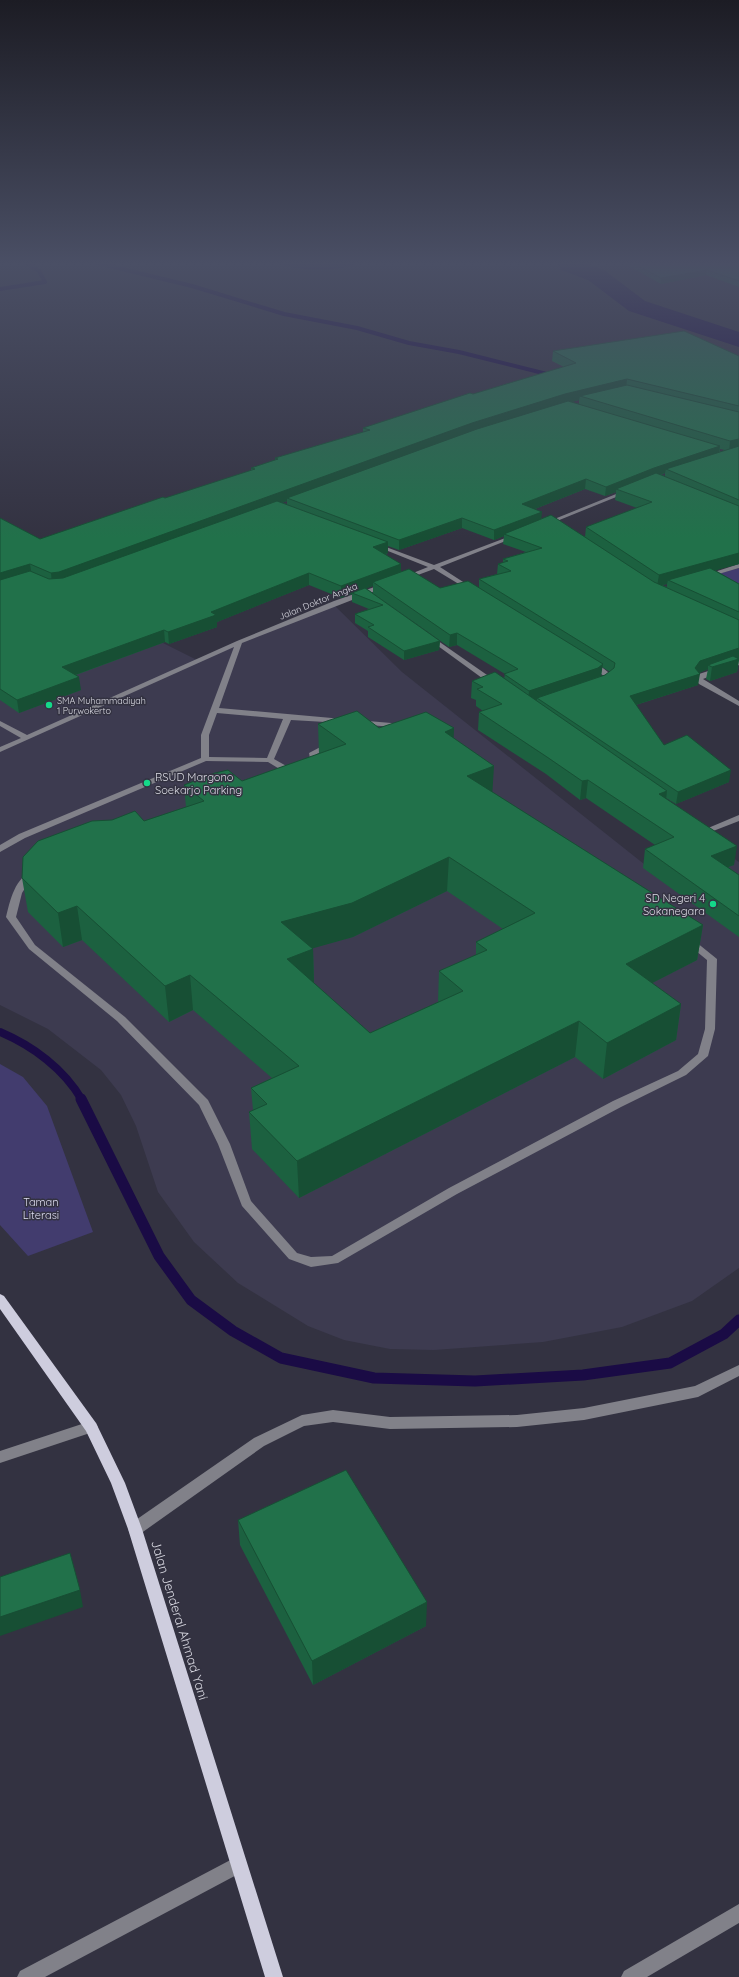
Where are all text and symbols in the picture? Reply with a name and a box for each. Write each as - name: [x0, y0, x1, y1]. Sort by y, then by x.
- street label: Jalan Doktor Angka: [277, 580, 359, 622]
- place label: SMA Muhammadiyah 1 Purwokerto: [57, 695, 146, 716]
- marker: SMA Muhammadiyah 1 Purwokerto: [44, 700, 54, 710]
- place label: RSUD Margono Soekarjo Parking: [155, 770, 242, 797]
- marker: RSUD Margono Soekarjo Parking: [142, 778, 152, 788]
- place label: SD Negeri 4 Sokanegara: [643, 891, 705, 918]
- marker: SD Negeri 4 Sokanegara: [708, 899, 718, 909]
- park label: Taman Literasi: [23, 1195, 59, 1222]
- street label: Jalan Jenderal Ahmad Yani: [148, 1538, 212, 1702]

